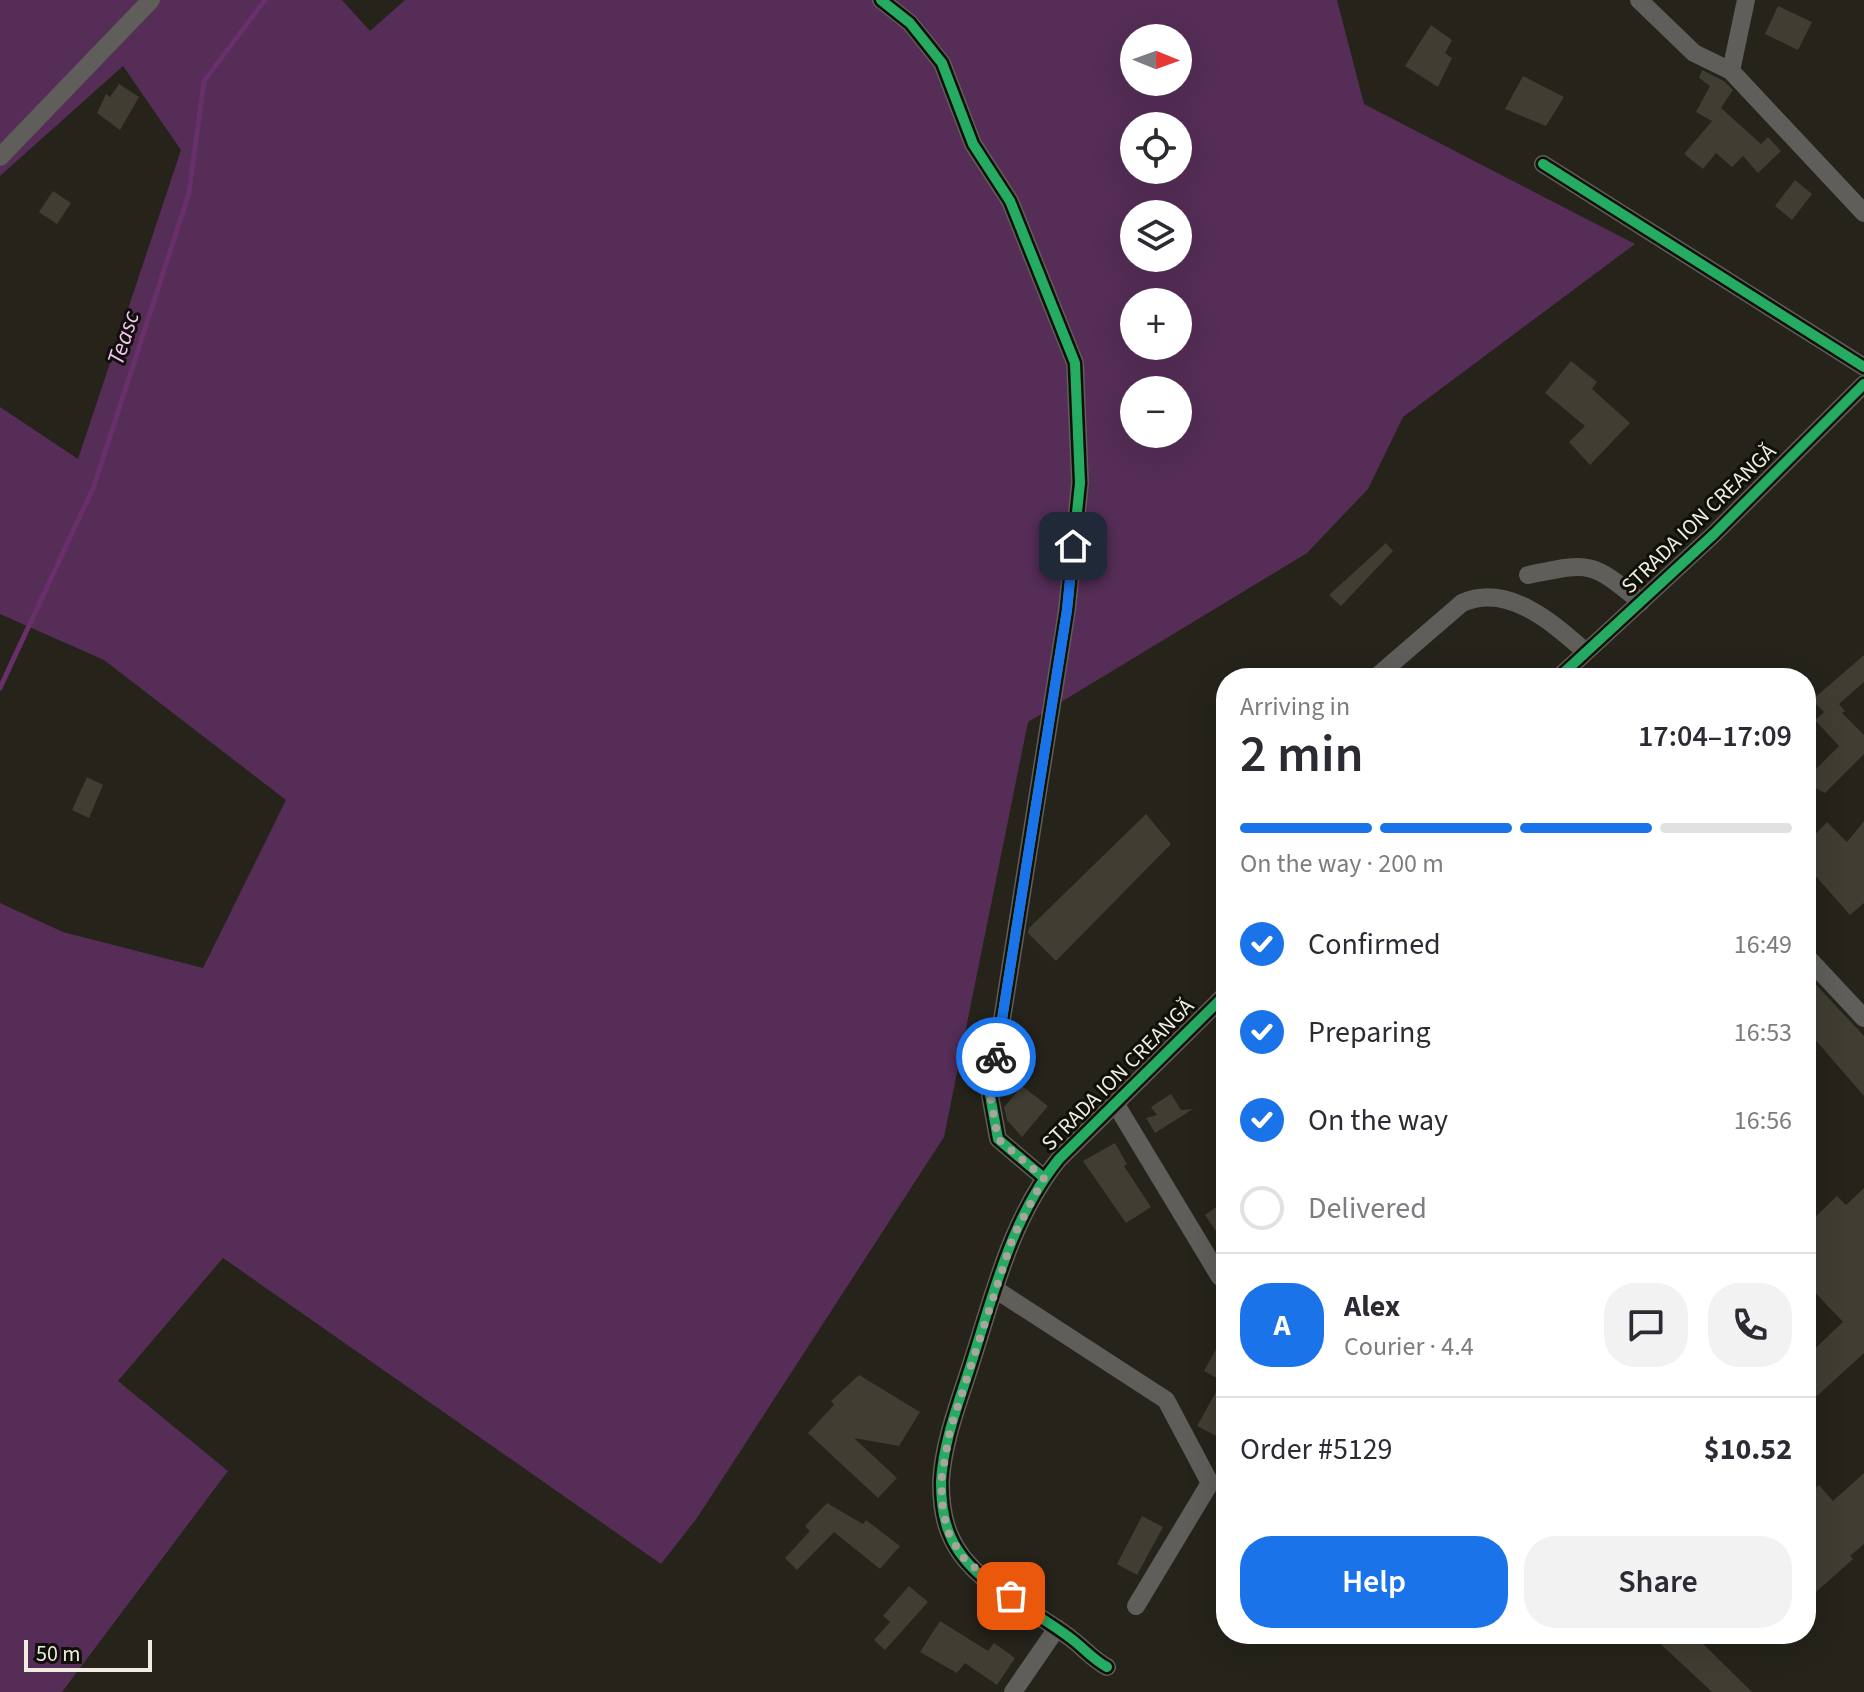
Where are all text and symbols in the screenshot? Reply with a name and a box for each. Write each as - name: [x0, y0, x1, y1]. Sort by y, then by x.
- north arrow: [1120, 24, 1192, 96]
- map controls: [1120, 24, 1192, 448]
- button: locate: [1120, 112, 1192, 184]
- button: layers: [1120, 200, 1192, 272]
- button: +: [1120, 288, 1192, 360]
- water label: Teasc: [98, 306, 149, 370]
- button: −: [1120, 376, 1192, 448]
- street label: STRADA ION CREANGĂ: [1614, 436, 1783, 601]
- pin: [1039, 512, 1107, 580]
- icon: home: [1051, 524, 1095, 568]
- text: Arriving in: [1240, 688, 1350, 725]
- text: 17:04–17:09: [1638, 715, 1792, 758]
- text: 2 min: [1240, 718, 1364, 792]
- text: On the way · 200 m: [1240, 845, 1444, 882]
- icon: check: [1240, 922, 1284, 966]
- text: Confirmed: [1308, 923, 1441, 966]
- text: 16:49: [1734, 926, 1792, 963]
- street label: STRADA ION CREANGĂ: [1034, 991, 1201, 1158]
- icon: check: [1240, 1010, 1284, 1054]
- text: Preparing: [1308, 1011, 1431, 1054]
- text: 16:53: [1734, 1014, 1792, 1051]
- courier: [956, 1017, 1036, 1097]
- icon: bike: [974, 1035, 1018, 1079]
- icon: check: [1240, 1098, 1284, 1142]
- text: On the way: [1308, 1099, 1448, 1142]
- text: 16:56: [1734, 1102, 1792, 1139]
- text: Delivered: [1308, 1187, 1427, 1230]
- button: chat: [1604, 1283, 1688, 1367]
- button: phone: [1708, 1283, 1792, 1367]
- text: Alex: [1344, 1285, 1400, 1328]
- text: A: [1273, 1304, 1291, 1347]
- text: Courier · 4.4: [1344, 1328, 1474, 1365]
- text: Order #5129: [1240, 1428, 1393, 1471]
- text: $10.52: [1704, 1428, 1792, 1471]
- button: Help: [1240, 1536, 1508, 1628]
- button: Share: [1524, 1536, 1792, 1628]
- pin: [977, 1562, 1045, 1630]
- icon: bag: [989, 1574, 1033, 1618]
- scale bar: [24, 1636, 152, 1672]
- text: 50 m: [36, 1638, 81, 1670]

